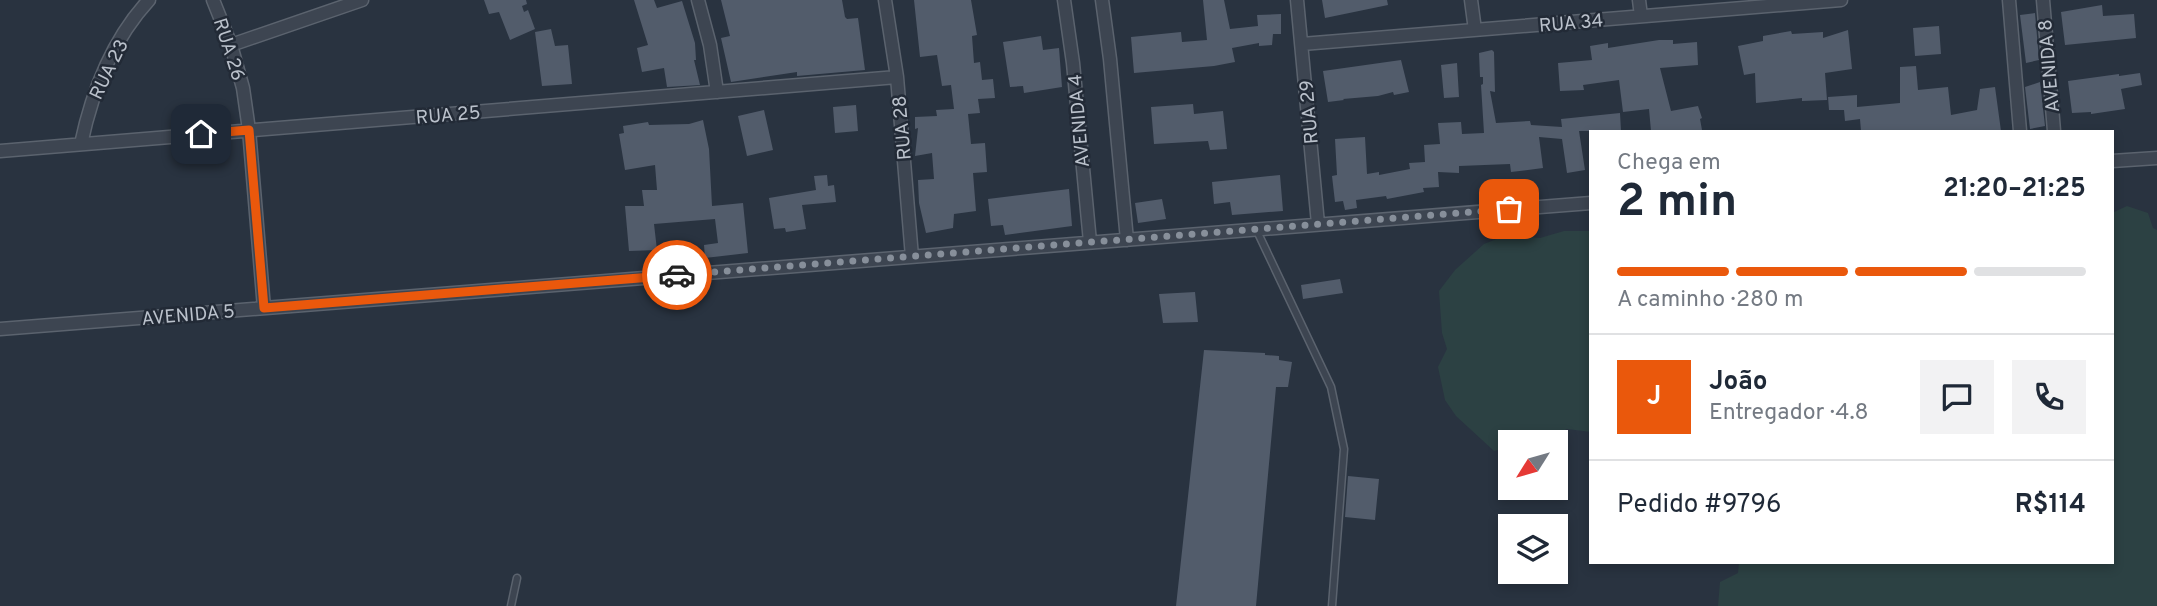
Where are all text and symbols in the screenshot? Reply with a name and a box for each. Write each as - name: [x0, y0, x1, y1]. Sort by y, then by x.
- street label: RUA 34: [1538, 9, 1604, 39]
- street label: RUA 26: [207, 15, 249, 84]
- street label: AVENIDA 8: [2034, 18, 2066, 113]
- street label: RUA 23: [85, 36, 135, 104]
- street label: AVENIDA 4: [1064, 73, 1096, 169]
- street label: RUA 29: [1295, 79, 1325, 145]
- street label: RUA 28: [888, 95, 918, 161]
- street label: RUA 25: [415, 101, 482, 131]
- pin: [171, 104, 231, 164]
- icon: home: [182, 115, 220, 153]
- text: Chega em: [1617, 149, 1721, 178]
- text: 21:20–21:25: [1943, 173, 2086, 206]
- text: 2 min: [1617, 174, 1737, 233]
- pin: [1479, 179, 1539, 239]
- icon: bag: [1490, 190, 1528, 228]
- courier: [642, 240, 712, 310]
- icon: car: [658, 256, 696, 294]
- text: A caminho · 280 m: [1617, 286, 1804, 315]
- street label: AVENIDA 5: [140, 300, 236, 332]
- button: chat: [1920, 360, 1994, 434]
- button: phone: [2012, 360, 2086, 434]
- text: João: [1709, 366, 1767, 399]
- text: J: [1647, 381, 1661, 414]
- text: Entregador · 4.8: [1709, 399, 1869, 428]
- north arrow: [1498, 430, 1568, 500]
- map controls: [1498, 430, 1568, 584]
- text: Pedido #9796: [1617, 489, 1781, 522]
- text: R$114: [2015, 489, 2086, 522]
- button: layers: [1498, 514, 1568, 584]

